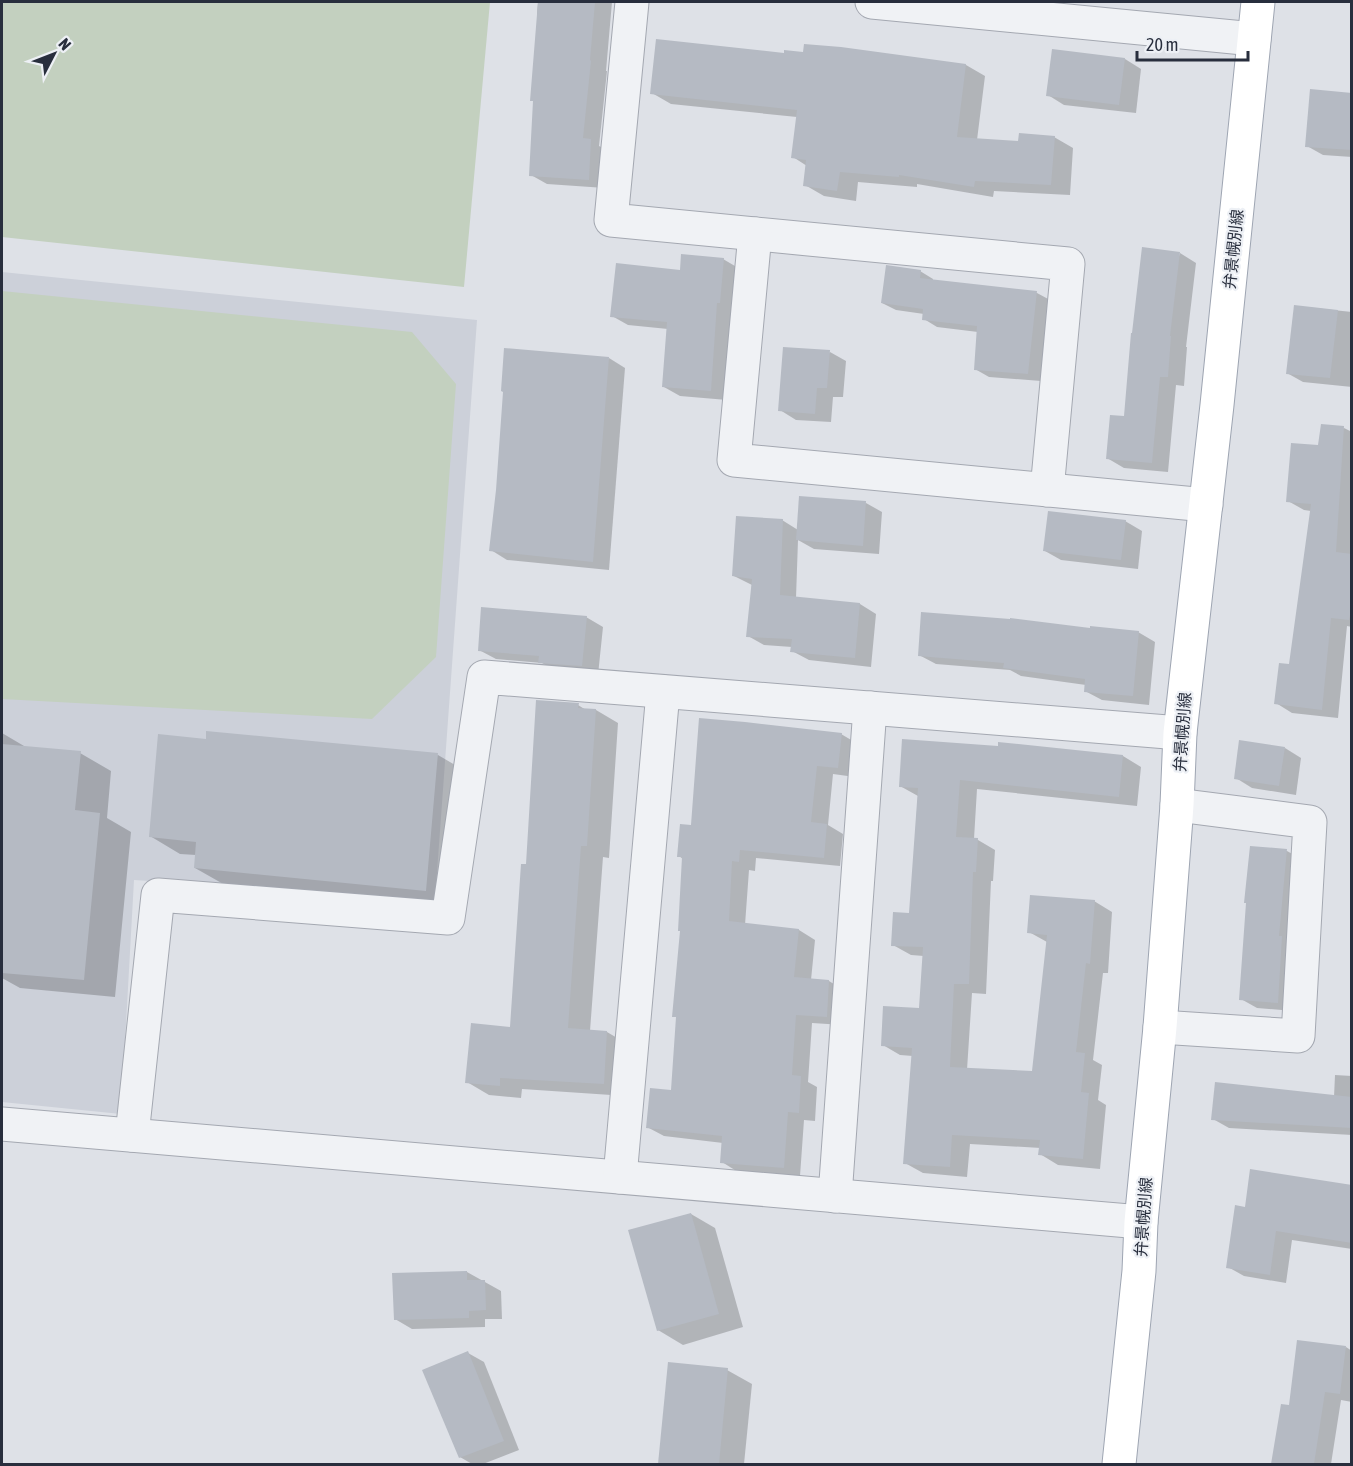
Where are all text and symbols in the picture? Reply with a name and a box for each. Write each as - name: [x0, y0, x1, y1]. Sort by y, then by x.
- north arrow: [24, 24, 84, 84]
- scale bar: [1137, 24, 1248, 62]
- text: N: [55, 34, 75, 53]
- text: 20 m: [1146, 34, 1178, 55]
- street label: 弁景幌別線: [1220, 208, 1246, 290]
- street label: 弁景幌別線: [1170, 691, 1194, 773]
- street label: 弁景幌別線: [1131, 1176, 1155, 1258]

